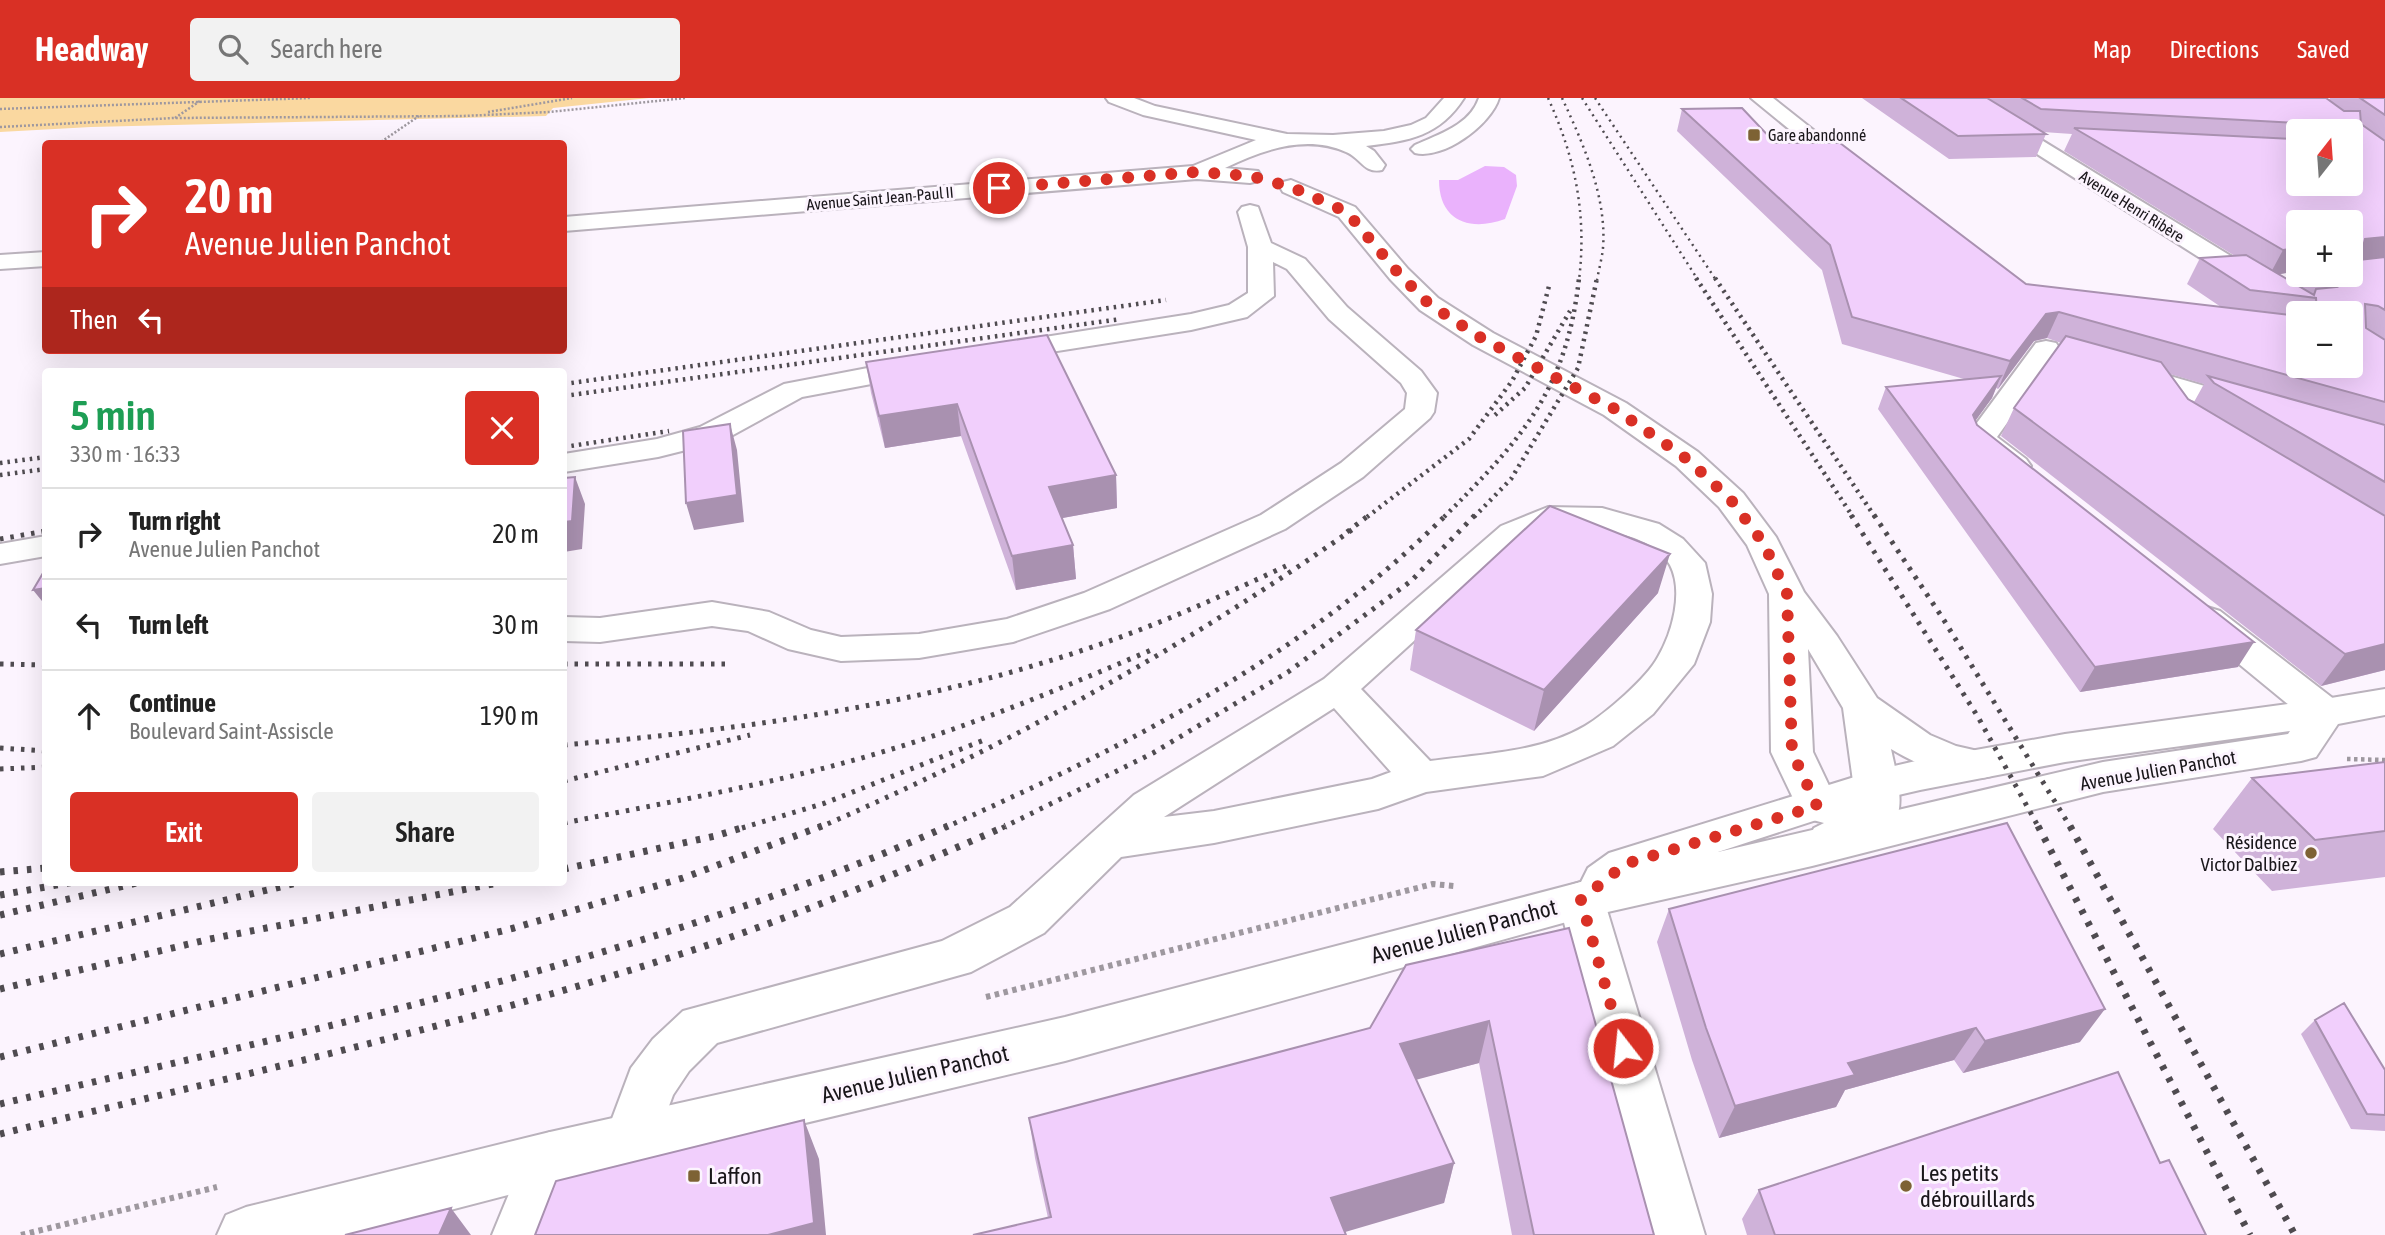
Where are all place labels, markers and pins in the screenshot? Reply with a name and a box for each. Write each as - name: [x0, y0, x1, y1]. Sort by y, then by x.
- place label: Gare abandonné: [1768, 126, 1866, 144]
- marker: Gare abandonné: [1746, 127, 1762, 143]
- pin: [969, 158, 1029, 218]
- place label: Résidence Victor Dalbiez: [2201, 831, 2297, 875]
- marker: Résidence Victor Dalbiez: [2303, 845, 2319, 861]
- place label: Les petits débrouillards: [1920, 1160, 2035, 1212]
- place label: Laffon: [708, 1163, 762, 1189]
- marker: Laffon: [686, 1168, 702, 1184]
- marker: Les petits débrouillards: [1898, 1178, 1914, 1194]

